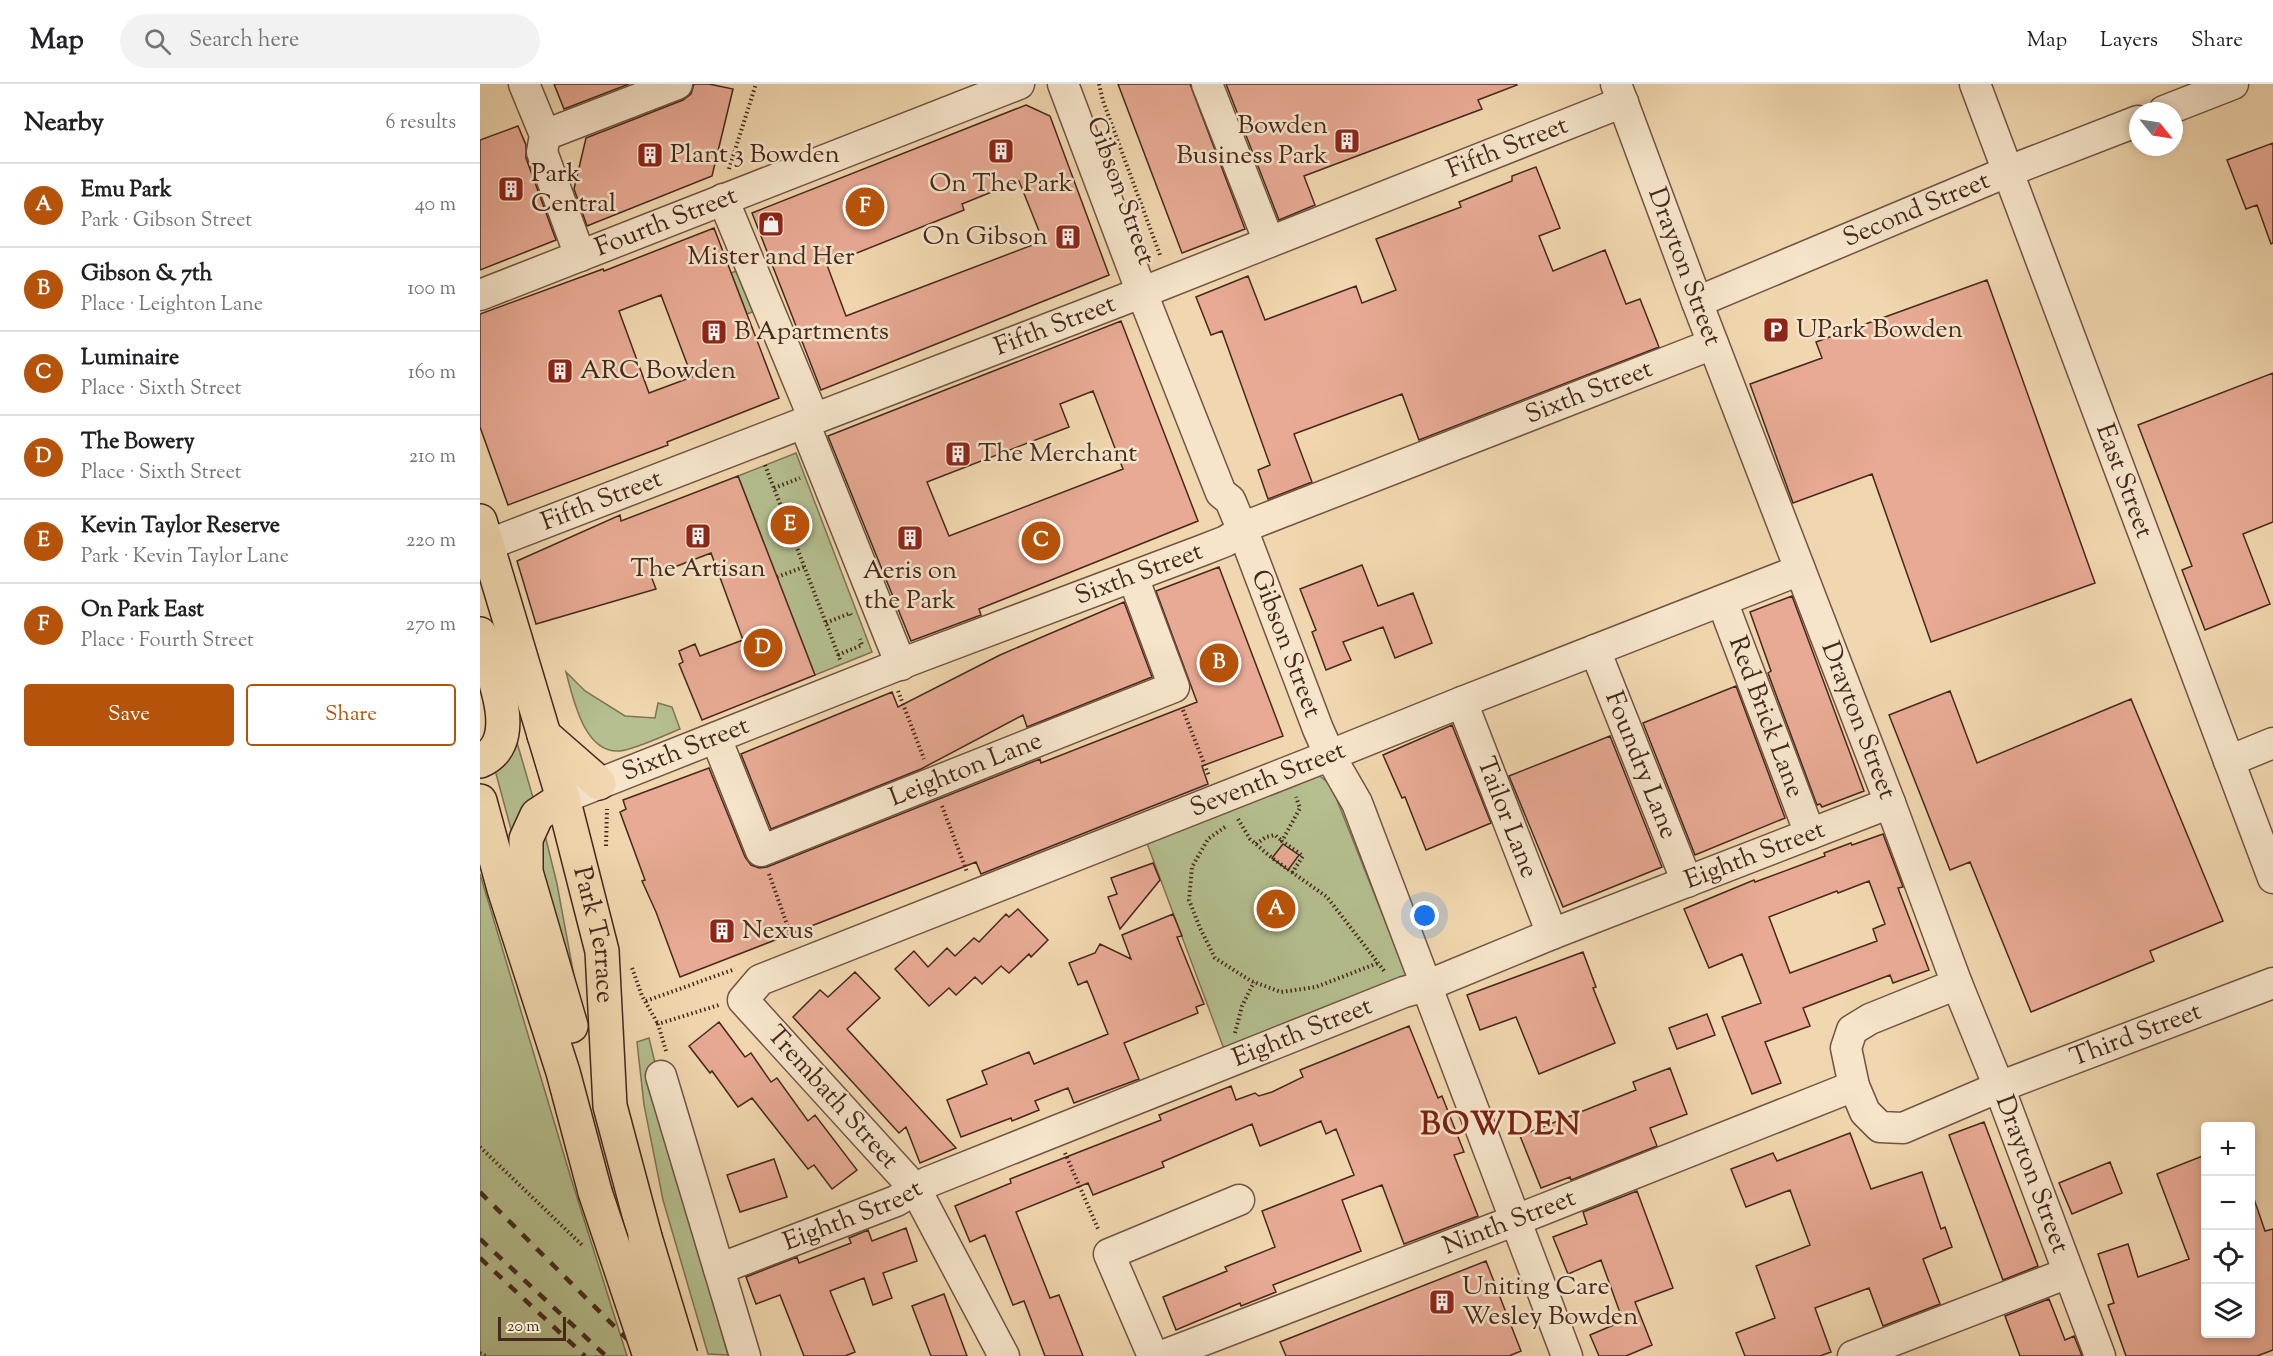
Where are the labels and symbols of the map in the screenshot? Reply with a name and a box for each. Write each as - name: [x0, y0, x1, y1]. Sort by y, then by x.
- north arrow: [2129, 102, 2183, 156]
- street label: Fifth Street: [1441, 107, 1573, 188]
- place label: Bowden Business Park: [1176, 108, 1328, 175]
- street label: Gibson Street: [1076, 112, 1164, 270]
- building icon: Bowden Business Park: [1332, 126, 1362, 156]
- building icon: On The Park: [986, 136, 1016, 166]
- place label: Plant 3 Bowden: [670, 137, 840, 174]
- building icon: Plant 3 Bowden: [635, 140, 665, 170]
- place label: Park Central: [531, 156, 616, 223]
- street label: Second Street: [1837, 163, 1996, 257]
- place label: On The Park: [929, 166, 1073, 203]
- building icon: Park Central: [496, 174, 526, 204]
- street label: Fourth Street: [590, 178, 743, 267]
- street label: Drayton Street: [1638, 182, 1731, 351]
- pin: F: [846, 184, 884, 230]
- shop icon: Mister and Her: [756, 209, 786, 239]
- place label: On Gibson: [922, 219, 1048, 256]
- building icon: On Gibson: [1053, 222, 1083, 252]
- place label: Mister and Her: [687, 239, 855, 276]
- street label: Fifth Street: [989, 286, 1121, 366]
- place label: UPark Bowden: [1796, 312, 1963, 349]
- place label: B Apartments: [734, 314, 889, 351]
- parking icon: UPark Bowden: [1761, 315, 1791, 345]
- building icon: B Apartments: [699, 317, 729, 347]
- street label: Sixth Street: [1520, 351, 1658, 434]
- place label: ARC Bowden: [580, 353, 736, 390]
- building icon: ARC Bowden: [545, 356, 575, 386]
- street label: East Street: [2086, 418, 2162, 544]
- place label: The Merchant: [978, 436, 1137, 473]
- building icon: The Merchant: [943, 439, 973, 469]
- street label: Fifth Street: [536, 461, 668, 541]
- pin: E: [770, 502, 810, 548]
- pin: C: [1022, 518, 1060, 564]
- building icon: The Artisan: [683, 521, 713, 551]
- building icon: Aeris on the Park: [895, 523, 925, 553]
- street label: Sixth Street: [1070, 533, 1208, 615]
- place label: The Artisan: [630, 551, 766, 588]
- place label: Aeris on the Park: [863, 553, 957, 620]
- street label: Gibson Street: [1241, 565, 1331, 723]
- pin: D: [744, 626, 782, 670]
- street label: Red Brick Lane: [1718, 631, 1813, 803]
- street label: Drayton Street: [1811, 636, 1905, 805]
- pin: B: [1200, 640, 1238, 686]
- street label: Foundry Lane: [1595, 686, 1687, 845]
- street label: Sixth Street: [617, 707, 755, 791]
- street label: Leighton Lane: [884, 723, 1048, 817]
- street label: Seventh Street: [1185, 732, 1351, 827]
- street label: Tailor Lane: [1467, 752, 1547, 883]
- street label: Eighth Street: [1679, 811, 1830, 899]
- street label: Park Terrace: [563, 863, 623, 1004]
- pin: A: [1256, 886, 1296, 932]
- your location: [1410, 901, 1439, 930]
- place label: Nexus: [742, 913, 813, 950]
- building icon: Nexus: [707, 916, 737, 946]
- street label: Eighth Street: [1227, 988, 1378, 1077]
- street label: Third Street: [2065, 993, 2207, 1077]
- street label: Trembath Street: [757, 1018, 907, 1178]
- street label: Drayton Street: [1985, 1090, 2078, 1259]
- district label: BOWDEN: [1420, 1103, 1582, 1149]
- street label: Eighth Street: [778, 1171, 930, 1261]
- street label: Ninth Street: [1437, 1180, 1581, 1265]
- place label: Uniting Care Wesley Bowden: [1462, 1269, 1638, 1336]
- building icon: Uniting Care Wesley Bowden: [1427, 1287, 1457, 1317]
- scale bar: [498, 1314, 566, 1342]

